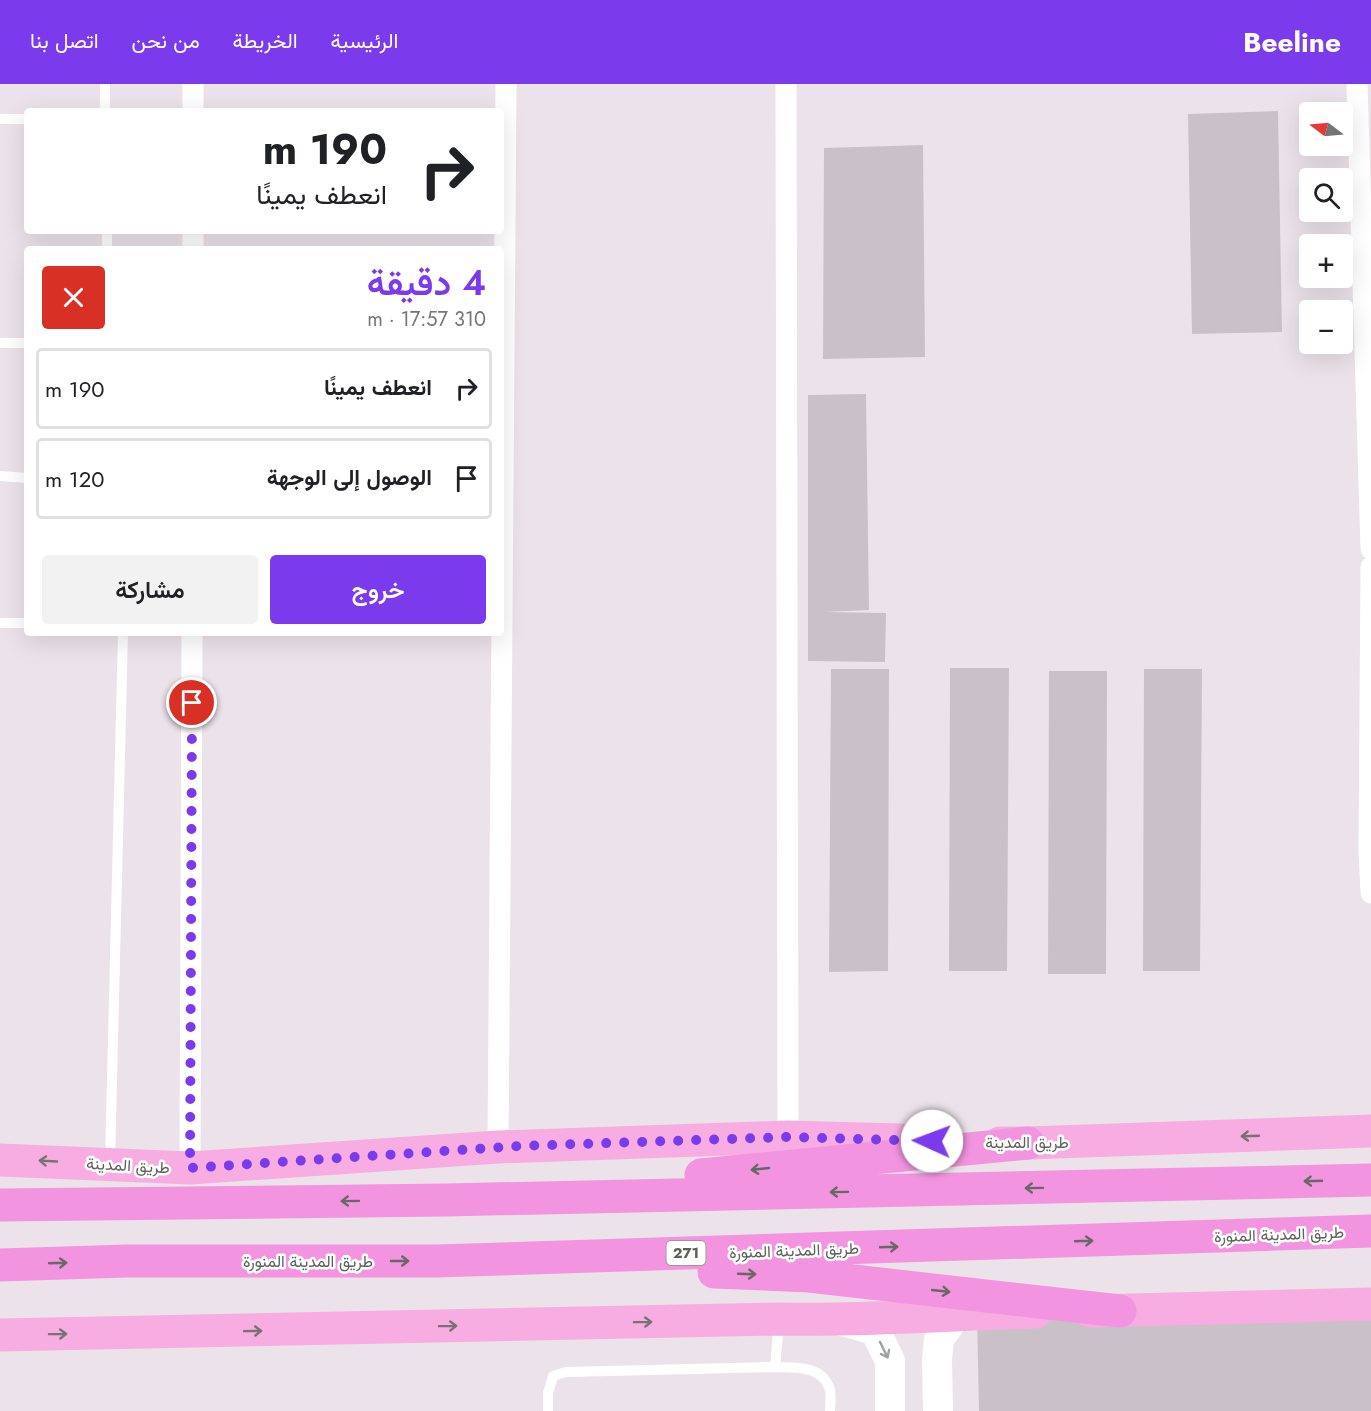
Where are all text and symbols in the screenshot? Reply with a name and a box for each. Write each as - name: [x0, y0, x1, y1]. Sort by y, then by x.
- text: Beeline: [1243, 22, 1341, 63]
- text: اتصل بنا: [30, 26, 99, 56]
- text: من نحن: [132, 26, 200, 56]
- text: الخريطة: [233, 26, 298, 56]
- text: الرئيسية: [331, 26, 398, 56]
- north arrow: [1299, 102, 1353, 156]
- map controls: [1299, 102, 1353, 354]
- text: 190 m: [263, 119, 387, 180]
- icon: right: [408, 132, 486, 210]
- button: search: [1299, 168, 1353, 222]
- text: انعطف يمينًا: [256, 175, 387, 214]
- button: +: [1299, 234, 1353, 288]
- text: 4 دقيقة: [367, 256, 486, 308]
- button: close: [42, 266, 105, 329]
- button: −: [1299, 300, 1353, 354]
- text: 310 m · 17:57: [367, 305, 486, 334]
- text: انعطف يمينًا: [324, 371, 432, 403]
- icon: right: [450, 372, 483, 405]
- text: 190 m: [45, 373, 105, 405]
- text: الوصول إلى الوجهة: [267, 461, 432, 493]
- icon: arrive: [450, 462, 483, 495]
- text: 120 m: [45, 463, 104, 495]
- button: مشاركة: [42, 555, 258, 624]
- button: خروج: [270, 555, 486, 624]
- pin: [166, 677, 217, 728]
- icon: arrive: [175, 686, 208, 719]
- position arrow: [900, 1109, 964, 1173]
- one-way arrow: [1240, 1130, 1260, 1141]
- street label: طريق المدينة: [985, 1131, 1069, 1154]
- street label: طريق المدينة: [86, 1152, 170, 1179]
- one-way arrow: [38, 1156, 58, 1167]
- one-way arrow: [751, 1164, 771, 1175]
- one-way arrow: [1303, 1175, 1323, 1187]
- one-way arrow: [1024, 1182, 1044, 1194]
- one-way arrow: [829, 1186, 849, 1198]
- one-way arrow: [340, 1195, 360, 1207]
- street label: طريق المدينة المنورة: [1214, 1221, 1344, 1248]
- one-way arrow: [1074, 1235, 1094, 1246]
- street label: طريق المدينة المنورة: [729, 1237, 859, 1264]
- road number: 271: [666, 1241, 706, 1265]
- one-way arrow: [879, 1241, 899, 1252]
- street label: طريق المدينة المنورة: [243, 1250, 373, 1273]
- one-way arrow: [390, 1255, 410, 1267]
- one-way arrow: [48, 1258, 68, 1269]
- one-way arrow: [737, 1268, 757, 1279]
- one-way arrow: [931, 1286, 951, 1297]
- one-way arrow: [633, 1316, 653, 1328]
- one-way arrow: [438, 1321, 458, 1332]
- one-way arrow: [243, 1325, 263, 1337]
- one-way arrow: [48, 1329, 68, 1340]
- one-way arrow: [879, 1340, 891, 1358]

